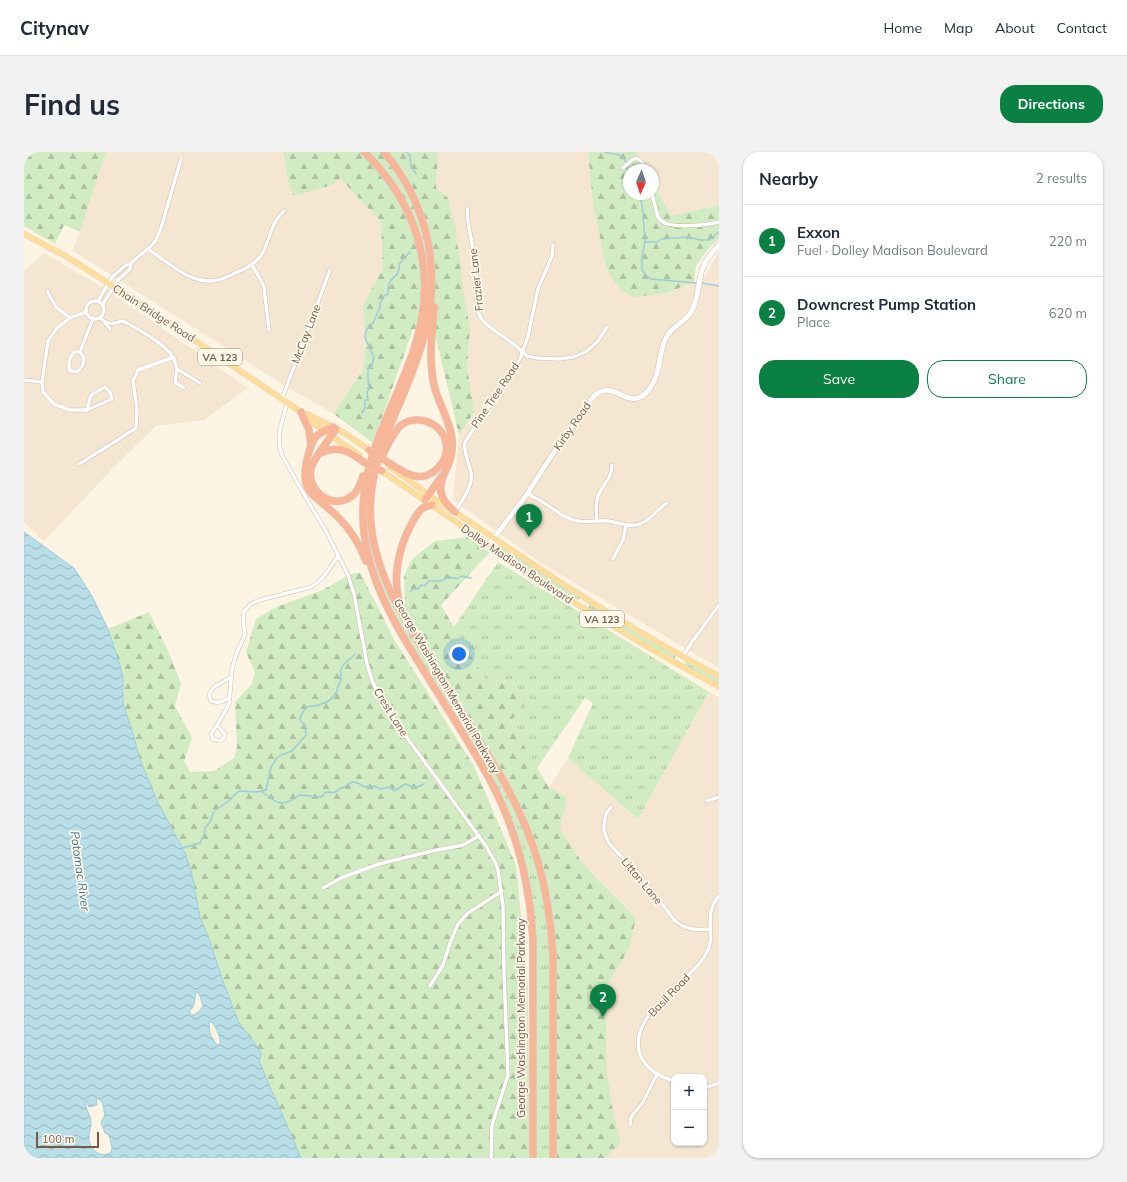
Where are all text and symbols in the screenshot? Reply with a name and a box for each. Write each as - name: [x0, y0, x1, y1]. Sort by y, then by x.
- text: Citynav: [20, 16, 89, 40]
- text: Home: [883, 19, 922, 37]
- text: Map: [944, 19, 973, 37]
- text: About: [995, 19, 1035, 37]
- text: Contact: [1057, 19, 1107, 37]
- button: Directions: [1000, 85, 1103, 123]
- text: Find us: [24, 87, 120, 122]
- north arrow: [623, 164, 659, 200]
- text: Nearby: [759, 168, 818, 189]
- text: 2 results: [1036, 170, 1087, 186]
- text: Exxon: [797, 223, 840, 242]
- text: 1: [768, 233, 776, 249]
- text: 220 m: [1049, 233, 1087, 249]
- text: Fuel · Dolley Madison Boulevard: [797, 242, 988, 258]
- street label: Frazier Lane: [466, 248, 486, 312]
- street label: Chain Bridge Road: [110, 281, 198, 345]
- text: Downcrest Pump Station: [797, 295, 976, 314]
- street label: McCay Lane: [288, 302, 324, 366]
- text: 2: [768, 305, 776, 321]
- text: 620 m: [1049, 305, 1087, 321]
- text: Place: [797, 314, 830, 330]
- road number: VA 123: [198, 349, 242, 365]
- street label: Pine Tree Road: [468, 359, 522, 431]
- button: Save: [759, 360, 919, 398]
- button: Share: [927, 360, 1087, 398]
- street label: Kirby Road: [550, 399, 594, 453]
- pin: 1: [516, 504, 542, 537]
- street label: Dolley Madison Boulevard: [458, 521, 576, 607]
- street label: George Washington Memorial Parkway: [391, 596, 503, 776]
- road number: VA 123: [580, 611, 624, 627]
- your location: [449, 644, 469, 664]
- street label: Crest Lane: [371, 685, 411, 739]
- water label: Potomac River: [67, 830, 94, 912]
- street label: Litton Lane: [618, 855, 666, 907]
- street label: George Washington Memorial Parkway: [514, 918, 528, 1118]
- street label: Basil Road: [645, 970, 693, 1020]
- pin: 2: [590, 984, 616, 1017]
- map controls: [671, 1074, 707, 1146]
- button: +: [671, 1074, 707, 1110]
- button: −: [671, 1110, 707, 1146]
- scale bar: [36, 1130, 99, 1149]
- text: 100 m: [42, 1132, 74, 1146]

